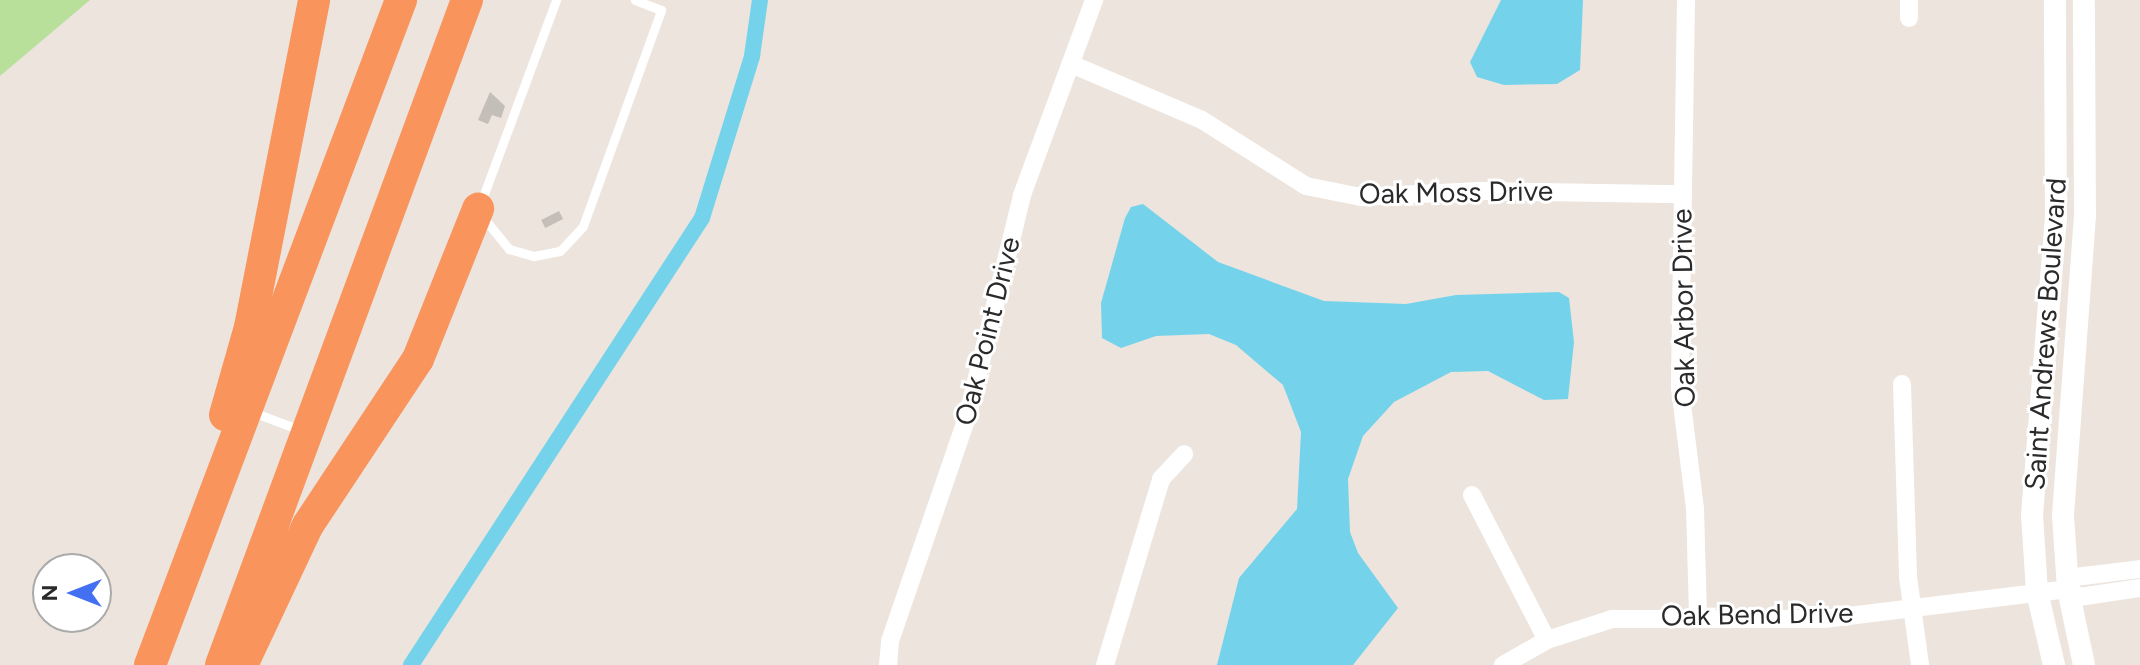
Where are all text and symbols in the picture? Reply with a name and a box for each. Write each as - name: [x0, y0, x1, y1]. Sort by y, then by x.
- street label: Oak Moss Drive: [1359, 174, 1553, 210]
- street label: Saint Andrews Boulevard: [2017, 177, 2073, 491]
- street label: Oak Arbor Drive: [1664, 208, 1702, 408]
- street label: Oak Point Drive: [947, 233, 1027, 429]
- north arrow: [32, 553, 112, 633]
- text: N: [36, 585, 63, 602]
- street label: Oak Bend Drive: [1660, 596, 1854, 632]

